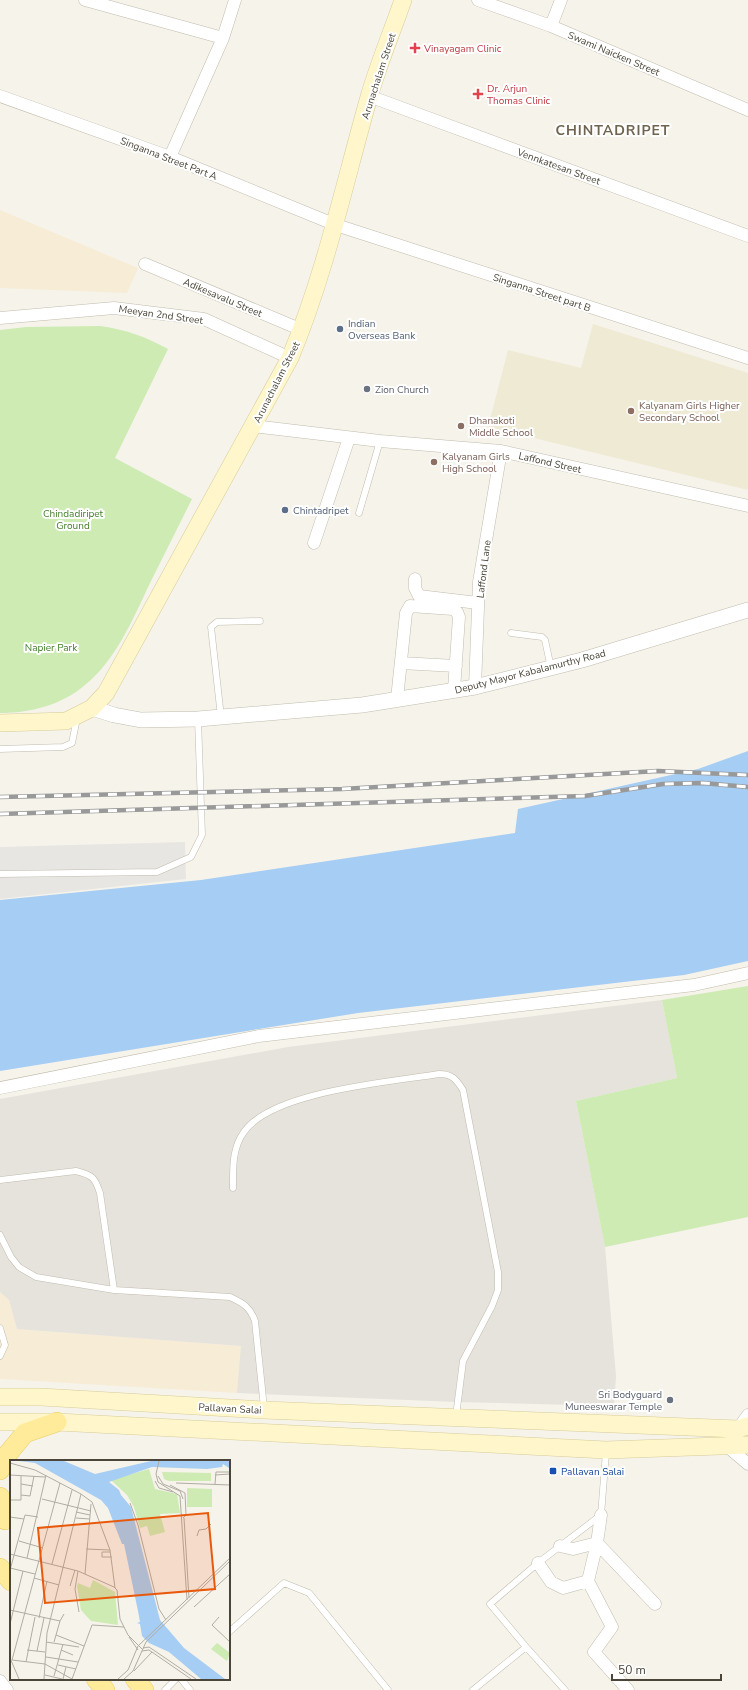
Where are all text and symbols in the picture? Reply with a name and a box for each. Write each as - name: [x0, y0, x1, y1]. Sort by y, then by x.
- street label: Swami Naicken Street: [566, 28, 662, 80]
- street label: Arunachalam Street: [358, 31, 400, 121]
- marker: Vinayagam Clinic: [409, 42, 421, 54]
- place label: Vinayagam Clinic: [423, 42, 502, 56]
- place label: Dr. Arjun Thomas Clinic: [487, 82, 551, 108]
- marker: Dr. Arjun Thomas Clinic: [472, 88, 484, 100]
- district label: CHINTADRIPET: [555, 121, 671, 140]
- street label: Singanna Street Part A: [118, 134, 220, 184]
- street label: Vennkatesan Street: [514, 145, 603, 189]
- street label: Singanna Street part B: [491, 271, 593, 315]
- street label: Adikesavalu Street: [181, 275, 265, 321]
- street label: Meeyan 2nd Street: [118, 302, 204, 328]
- place label: Indian Overseas Bank: [348, 317, 416, 343]
- marker: Indian Overseas Bank: [335, 324, 345, 334]
- street label: Arunachalam Street: [250, 339, 304, 426]
- place label: Zion Church: [375, 383, 429, 397]
- marker: Zion Church: [362, 384, 372, 394]
- place label: Kalyanam Girls Higher Secondary School: [639, 399, 740, 425]
- marker: Kalyanam Girls Higher Secondary School: [626, 406, 636, 416]
- place label: Dhanakoti Middle School: [469, 414, 533, 440]
- marker: Dhanakoti Middle School: [456, 421, 466, 431]
- street label: Laffond Street: [517, 449, 583, 477]
- place label: Kalyanam Girls High School: [442, 450, 510, 476]
- marker: Kalyanam Girls High School: [429, 457, 439, 467]
- place label: Chintadripet: [293, 504, 349, 518]
- marker: Chintadripet: [280, 505, 290, 515]
- park label: Chindadiripet Ground: [43, 507, 104, 533]
- street label: Laffond Lane: [473, 539, 495, 599]
- park label: Napier Park: [25, 641, 78, 655]
- street label: Deputy Mayor Kabalamurthy Road: [453, 646, 607, 698]
- place label: Sri Bodyguard Muneeswarar Temple: [565, 1388, 662, 1414]
- marker: Sri Bodyguard Muneeswarar Temple: [665, 1395, 675, 1405]
- street label: Pallavan Salai: [198, 1400, 262, 1418]
- inset map: [10, 1460, 230, 1680]
- place label: Pallavan Salai: [561, 1465, 624, 1479]
- marker: Pallavan Salai: [548, 1466, 558, 1476]
- scale bar: [612, 1656, 721, 1682]
- text: 50 m: [618, 1662, 646, 1678]

